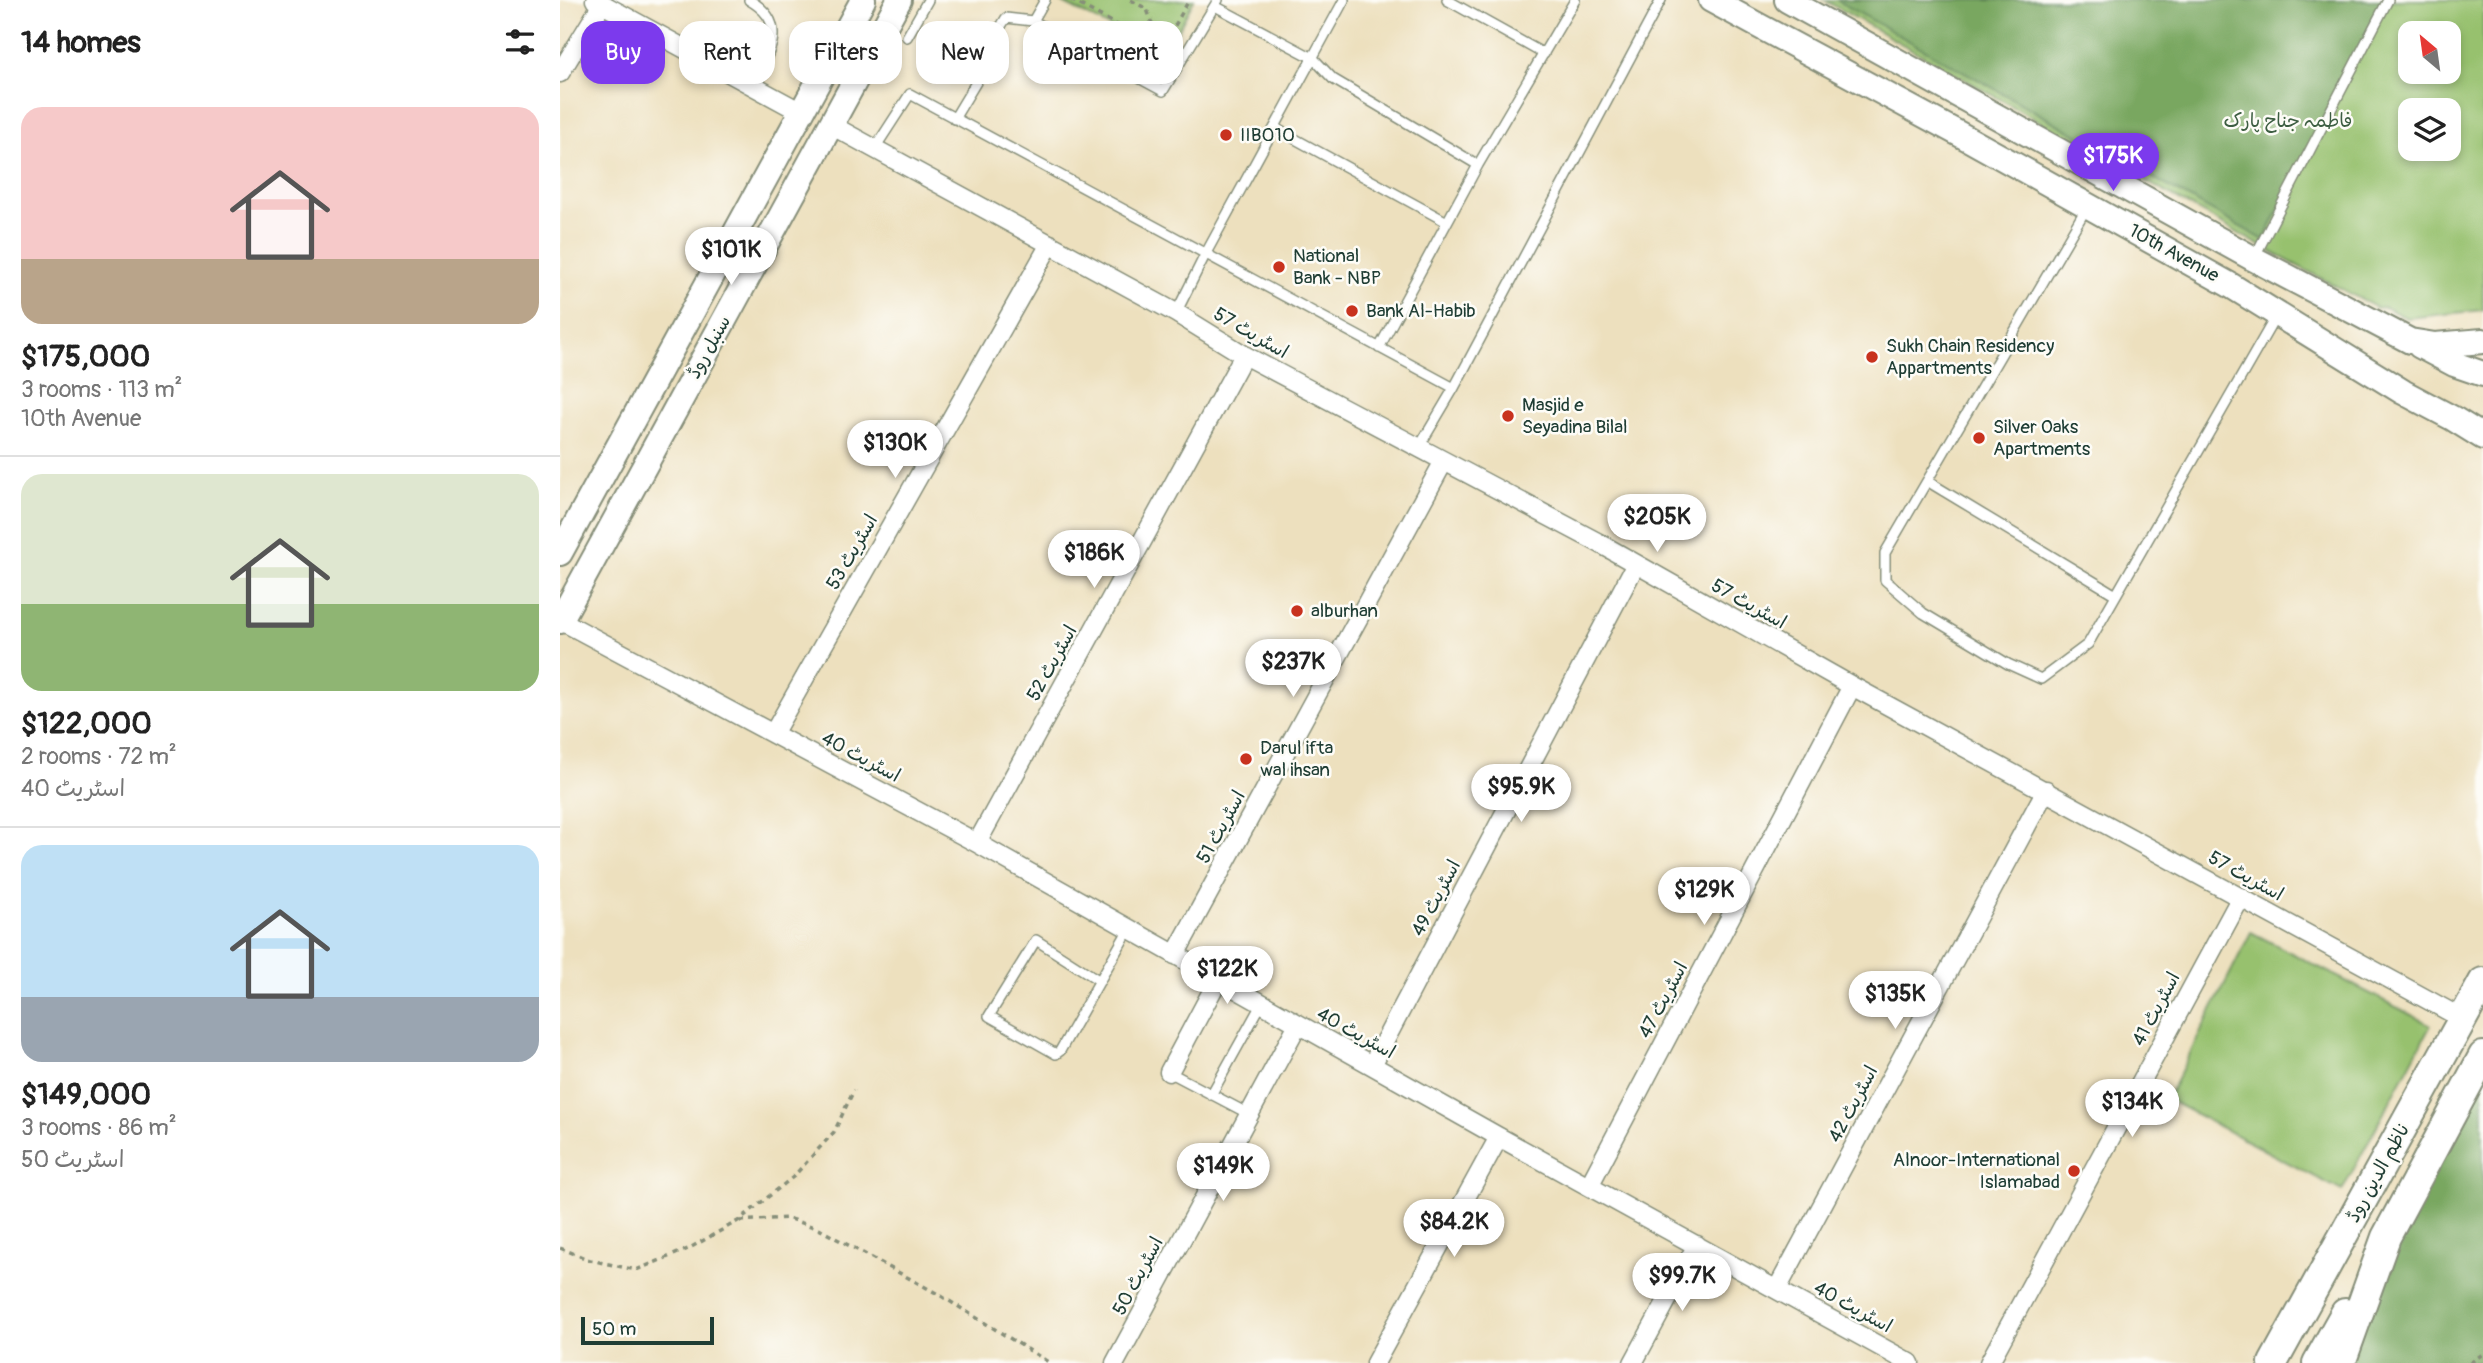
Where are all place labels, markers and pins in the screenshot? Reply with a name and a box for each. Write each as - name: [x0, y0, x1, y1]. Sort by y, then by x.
- place label: IIB010: [1240, 123, 1295, 147]
- marker: IIB010: [1218, 127, 1234, 143]
- pin: $175K: [2064, 134, 2162, 193]
- pin: $101K: [682, 228, 780, 287]
- place label: National Bank - NBP: [1293, 244, 1381, 290]
- marker: National Bank - NBP: [1271, 259, 1287, 275]
- place label: Bank Al-Habib: [1366, 299, 1476, 323]
- marker: Bank Al-Habib: [1344, 303, 1360, 319]
- place label: Sukh Chain Residency Appartments: [1886, 334, 2054, 380]
- marker: Sukh Chain Residency Appartments: [1864, 349, 1880, 365]
- place label: Masjid e Seyadina Bilal: [1522, 393, 1628, 439]
- marker: Masjid e Seyadina Bilal: [1500, 408, 1516, 424]
- place label: Silver Oaks Apartments: [1993, 415, 2091, 461]
- pin: $130K: [846, 420, 944, 480]
- marker: Silver Oaks Apartments: [1971, 430, 1987, 446]
- pin: $205K: [1608, 494, 1706, 554]
- pin: $186K: [1045, 530, 1143, 590]
- place label: alburhan: [1311, 599, 1378, 623]
- marker: alburhan: [1289, 603, 1305, 619]
- pin: $237K: [1244, 640, 1342, 699]
- place label: Darul ifta wal ihsan: [1260, 736, 1333, 782]
- marker: Darul ifta wal ihsan: [1238, 751, 1254, 767]
- pin: $95.9K: [1464, 764, 1578, 824]
- pin: $129K: [1655, 867, 1753, 927]
- pin: $122K: [1178, 946, 1276, 1006]
- pin: $135K: [1846, 972, 1944, 1031]
- pin: $134K: [2083, 1080, 2181, 1139]
- pin: $149K: [1174, 1144, 1272, 1203]
- place label: Alnoor-International Islamabad: [1893, 1148, 2060, 1194]
- marker: Alnoor-International Islamabad: [2066, 1163, 2082, 1179]
- pin: $84.2K: [1397, 1200, 1511, 1259]
- pin: $99.7K: [1625, 1254, 1739, 1313]

